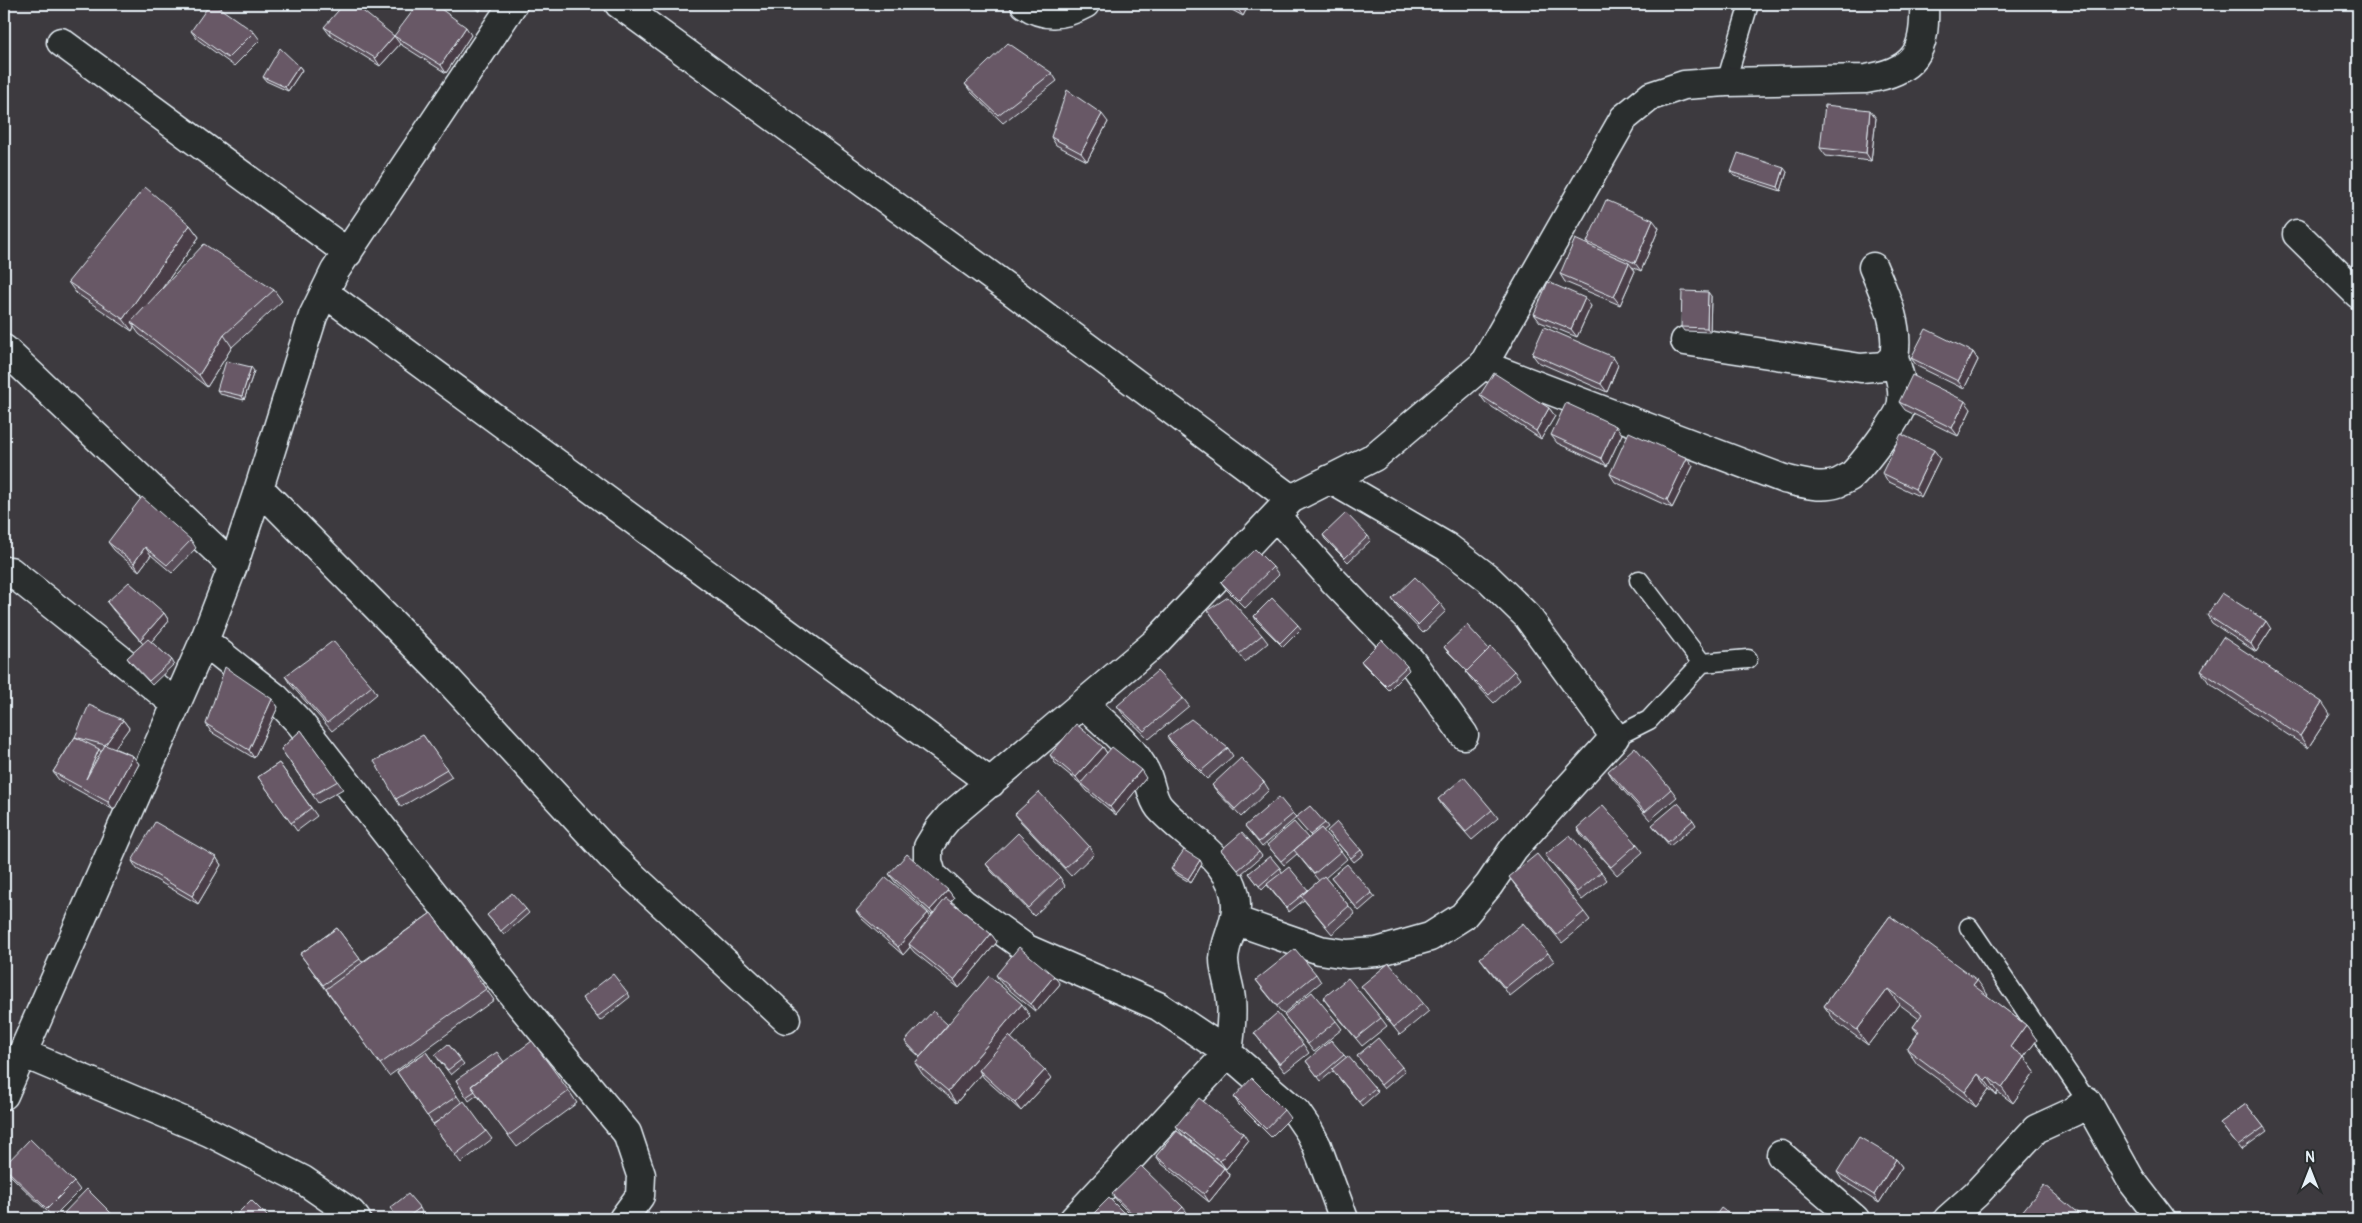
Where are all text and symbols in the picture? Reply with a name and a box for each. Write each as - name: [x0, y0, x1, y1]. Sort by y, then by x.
- north arrow: [2284, 1146, 2334, 1196]
- text: N: [2305, 1149, 2315, 1166]

